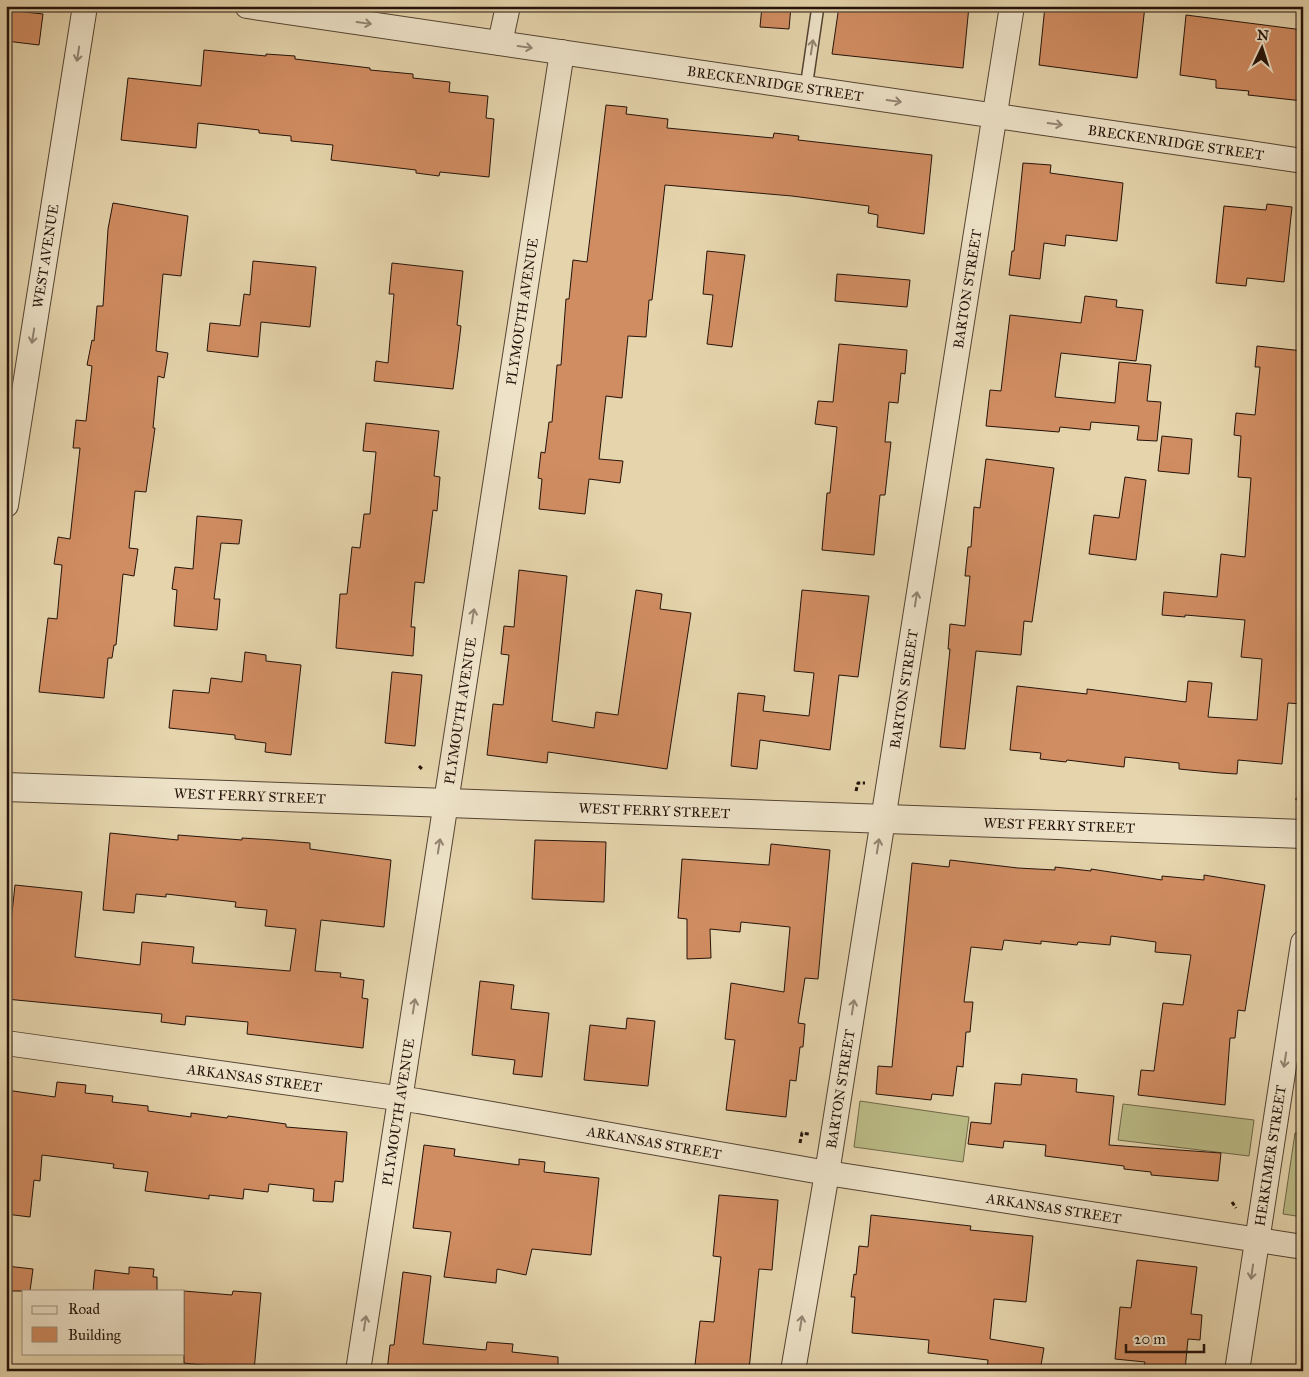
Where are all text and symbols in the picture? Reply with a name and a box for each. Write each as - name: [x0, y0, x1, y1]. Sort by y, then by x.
- one-way arrow: [356, 19, 372, 29]
- north arrow: [1236, 22, 1286, 72]
- text: N: [1256, 27, 1270, 44]
- one-way arrow: [807, 39, 817, 55]
- one-way arrow: [517, 42, 533, 52]
- one-way arrow: [72, 46, 82, 62]
- street label: BRECKENRIDGE STREET: [686, 63, 865, 105]
- one-way arrow: [885, 96, 901, 106]
- one-way arrow: [1046, 119, 1062, 129]
- street label: BRECKENRIDGE STREET: [1087, 122, 1266, 164]
- street label: WEST AVENUE: [29, 203, 63, 309]
- street label: BARTON STREET: [950, 228, 986, 350]
- street label: PLYMOUTH AVENUE: [503, 237, 542, 386]
- one-way arrow: [28, 328, 38, 344]
- one-way arrow: [912, 592, 922, 608]
- one-way arrow: [469, 608, 479, 624]
- street label: BARTON STREET: [886, 628, 922, 750]
- street label: PLYMOUTH AVENUE: [441, 636, 480, 786]
- street label: WEST FERRY STREET: [174, 785, 326, 808]
- street label: WEST FERRY STREET: [578, 800, 731, 822]
- street label: WEST FERRY STREET: [983, 814, 1136, 837]
- one-way arrow: [434, 838, 444, 854]
- one-way arrow: [873, 839, 883, 855]
- one-way arrow: [409, 999, 419, 1015]
- one-way arrow: [848, 999, 858, 1015]
- street label: BARTON STREET: [823, 1028, 859, 1150]
- street label: PLYMOUTH AVENUE: [379, 1037, 418, 1187]
- one-way arrow: [1279, 1052, 1289, 1068]
- street label: ARKANSAS STREET: [185, 1060, 324, 1096]
- street label: HERKIMER STREET: [1251, 1084, 1290, 1227]
- street label: ARKANSAS STREET: [585, 1123, 723, 1163]
- street label: ARKANSAS STREET: [984, 1190, 1123, 1228]
- one-way arrow: [1247, 1264, 1257, 1280]
- legend: [22, 1290, 185, 1354]
- text: Road: [68, 1300, 100, 1318]
- one-way arrow: [360, 1315, 370, 1331]
- one-way arrow: [796, 1315, 806, 1331]
- scale bar: [1126, 1322, 1204, 1354]
- text: Building: [68, 1326, 122, 1344]
- text: 20 m: [1134, 1330, 1166, 1348]

